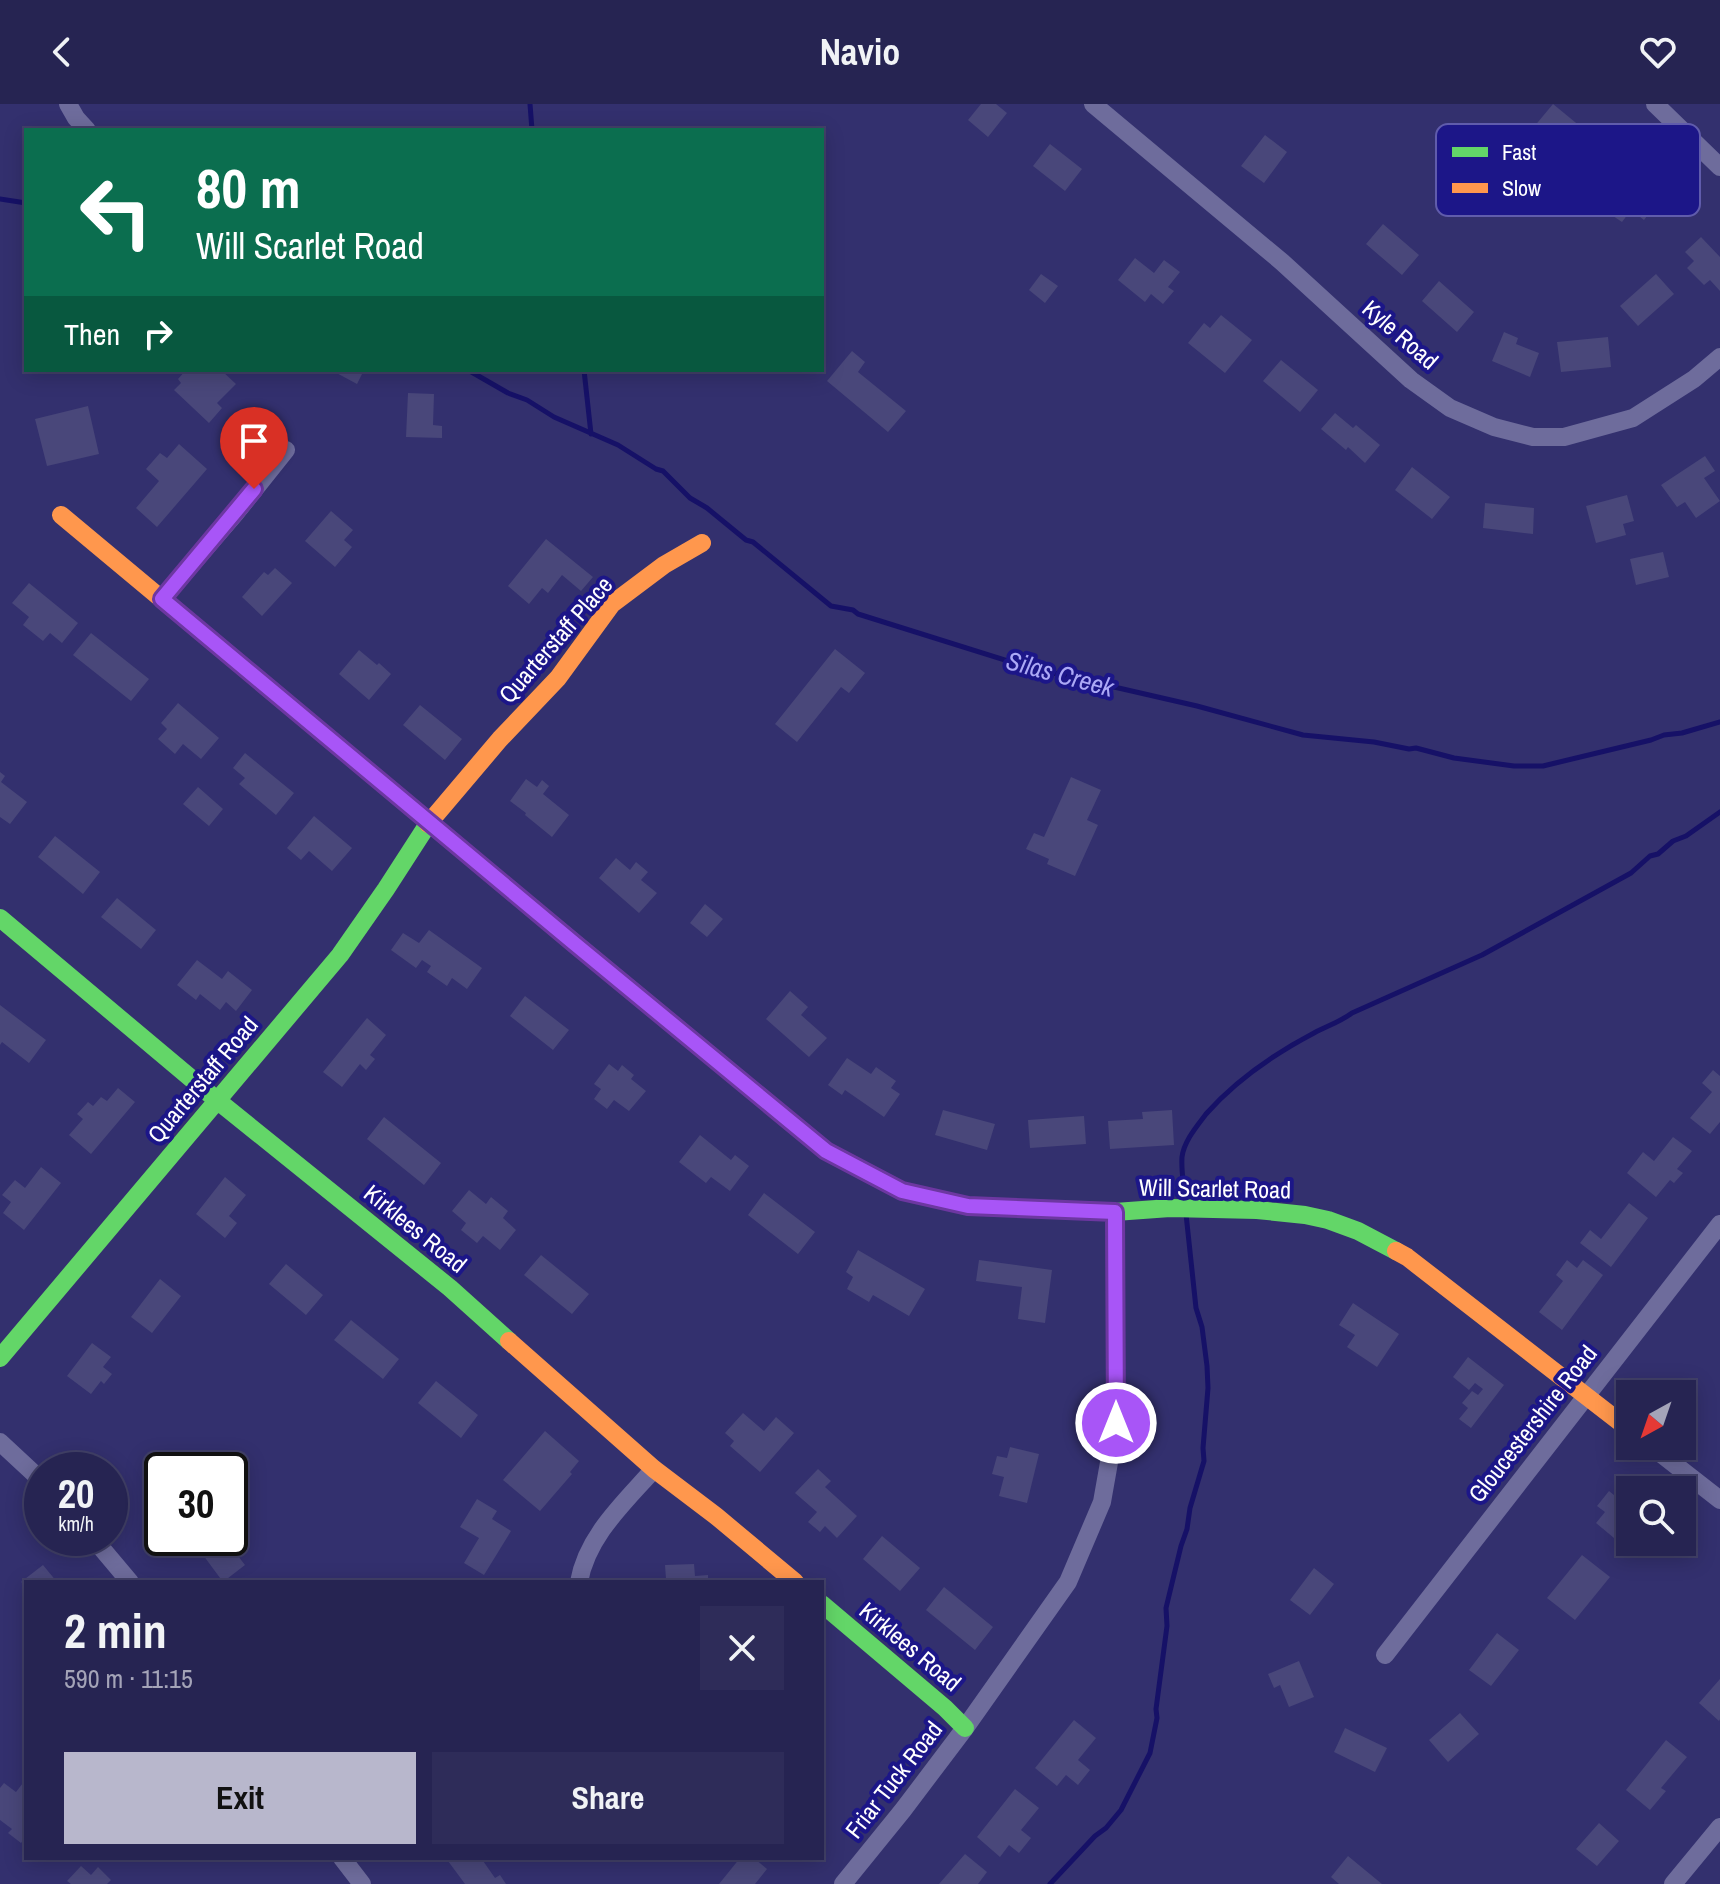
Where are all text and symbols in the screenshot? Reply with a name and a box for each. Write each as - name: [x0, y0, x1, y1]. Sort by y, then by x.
- text: Navio: [820, 28, 900, 76]
- icon: back: [40, 30, 84, 74]
- icon: heart: [1636, 30, 1680, 74]
- legend: [1436, 124, 1700, 216]
- text: Fast: [1502, 137, 1536, 167]
- text: 80 m: [196, 150, 301, 225]
- icon: left: [64, 160, 168, 264]
- text: Slow: [1502, 173, 1541, 203]
- text: Will Scarlet Road: [196, 222, 424, 270]
- street label: Kyle Road: [1356, 292, 1445, 376]
- icon: right: [136, 312, 180, 356]
- text: Then: [64, 314, 120, 354]
- pin: [220, 407, 288, 489]
- icon: arrive: [232, 419, 276, 463]
- street label: Quarterstaff Place: [491, 569, 619, 710]
- water label: Silas Creek: [1002, 642, 1119, 705]
- street label: Quarterstaff Road: [140, 1009, 265, 1149]
- street label: Will Scarlet Road: [1139, 1171, 1291, 1205]
- street label: Kirklees Road: [358, 1177, 474, 1280]
- street label: Gloucestershire Road: [1461, 1338, 1604, 1509]
- north arrow: [1616, 1380, 1696, 1460]
- map controls: [1616, 1380, 1696, 1556]
- position arrow: [1074, 1381, 1158, 1465]
- speed limit sign: 30: [144, 1452, 248, 1556]
- text: 20: [58, 1467, 94, 1520]
- button: search: [1616, 1476, 1696, 1556]
- text: km/h: [58, 1510, 94, 1537]
- street label: Kirklees Road: [853, 1594, 968, 1698]
- text: 2 min: [64, 1598, 167, 1663]
- button: close: [700, 1606, 784, 1690]
- text: 590 m · 11:15: [64, 1661, 193, 1696]
- street label: Friar Tuck Road: [837, 1714, 949, 1844]
- button: Exit: [64, 1752, 416, 1844]
- button: Share: [432, 1752, 784, 1844]

